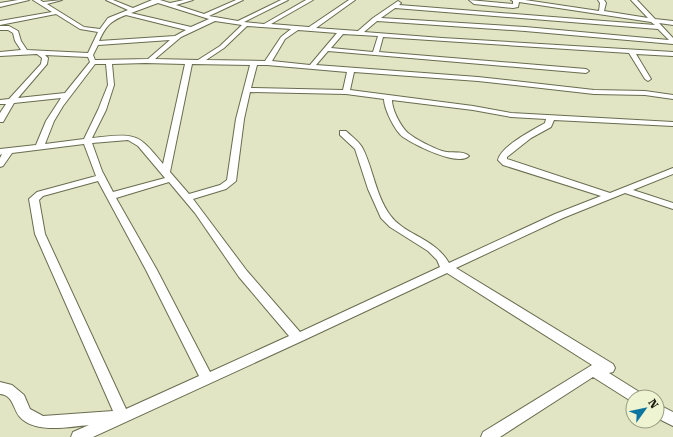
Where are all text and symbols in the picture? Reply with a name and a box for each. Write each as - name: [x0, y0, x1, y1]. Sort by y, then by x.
- north arrow: [625, 389, 665, 429]
- text: N: [645, 397, 661, 411]

